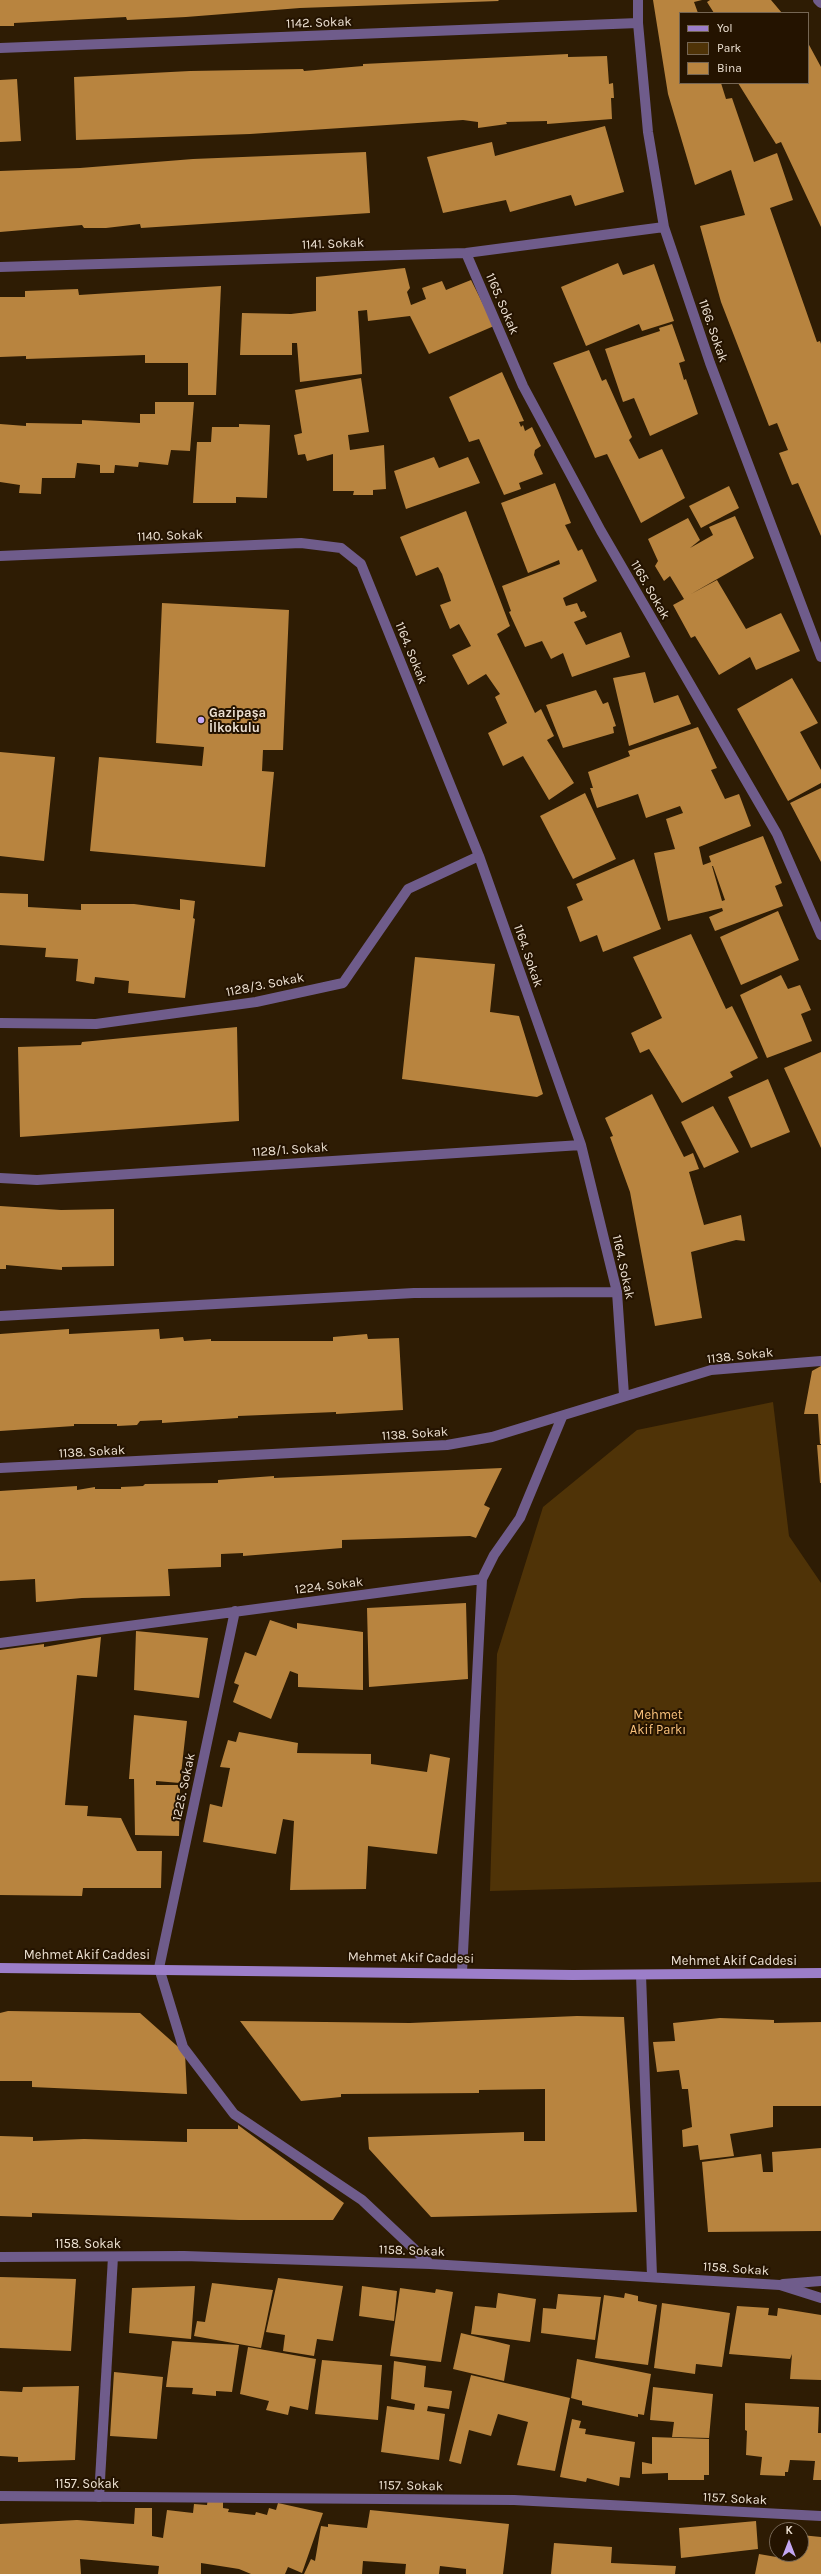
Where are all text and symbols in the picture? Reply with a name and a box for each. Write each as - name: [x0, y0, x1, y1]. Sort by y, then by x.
- legend: [679, 12, 809, 84]
- street label: 1142. Sokak: [286, 14, 352, 32]
- text: Yol: [717, 21, 733, 35]
- text: Park: [717, 41, 741, 55]
- text: Bina: [717, 61, 742, 75]
- street label: 1141. Sokak: [302, 235, 364, 253]
- street label: 1165. Sokak: [482, 271, 522, 337]
- street label: 1166. Sokak: [695, 297, 731, 365]
- street label: 1140. Sokak: [137, 527, 203, 545]
- street label: 1165. Sokak: [627, 558, 673, 622]
- street label: 1164. Sokak: [392, 620, 430, 686]
- place label: Gazipaşa İlkokulu: [209, 705, 266, 736]
- marker: Gazipaşa İlkokulu: [196, 715, 206, 725]
- street label: 1164. Sokak: [510, 923, 546, 989]
- street label: 1128/3. Sokak: [224, 970, 306, 1000]
- street label: 1128/1. Sokak: [251, 1140, 329, 1160]
- street label: 1164. Sokak: [609, 1233, 637, 1301]
- street label: 1138. Sokak: [706, 1345, 774, 1367]
- street label: 1138. Sokak: [381, 1424, 449, 1444]
- street label: 1138. Sokak: [58, 1442, 126, 1462]
- street label: 1224. Sokak: [294, 1574, 364, 1598]
- park label: Mehmet Akif Parkı: [630, 1707, 686, 1738]
- street label: 1225. Sokak: [169, 1752, 199, 1822]
- street label: Mehmet Akif Caddesi: [24, 1947, 150, 1963]
- street label: Mehmet Akif Caddesi: [348, 1949, 474, 1967]
- street label: Mehmet Akif Caddesi: [671, 1953, 797, 1969]
- street label: 1158. Sokak: [55, 2236, 121, 2252]
- street label: 1158. Sokak: [379, 2242, 445, 2260]
- street label: 1158. Sokak: [702, 2259, 770, 2279]
- street label: 1157. Sokak: [55, 2476, 119, 2492]
- street label: 1157. Sokak: [379, 2478, 443, 2494]
- street label: 1157. Sokak: [703, 2490, 767, 2508]
- north arrow: [769, 2522, 809, 2562]
- text: K: [785, 2524, 793, 2537]

